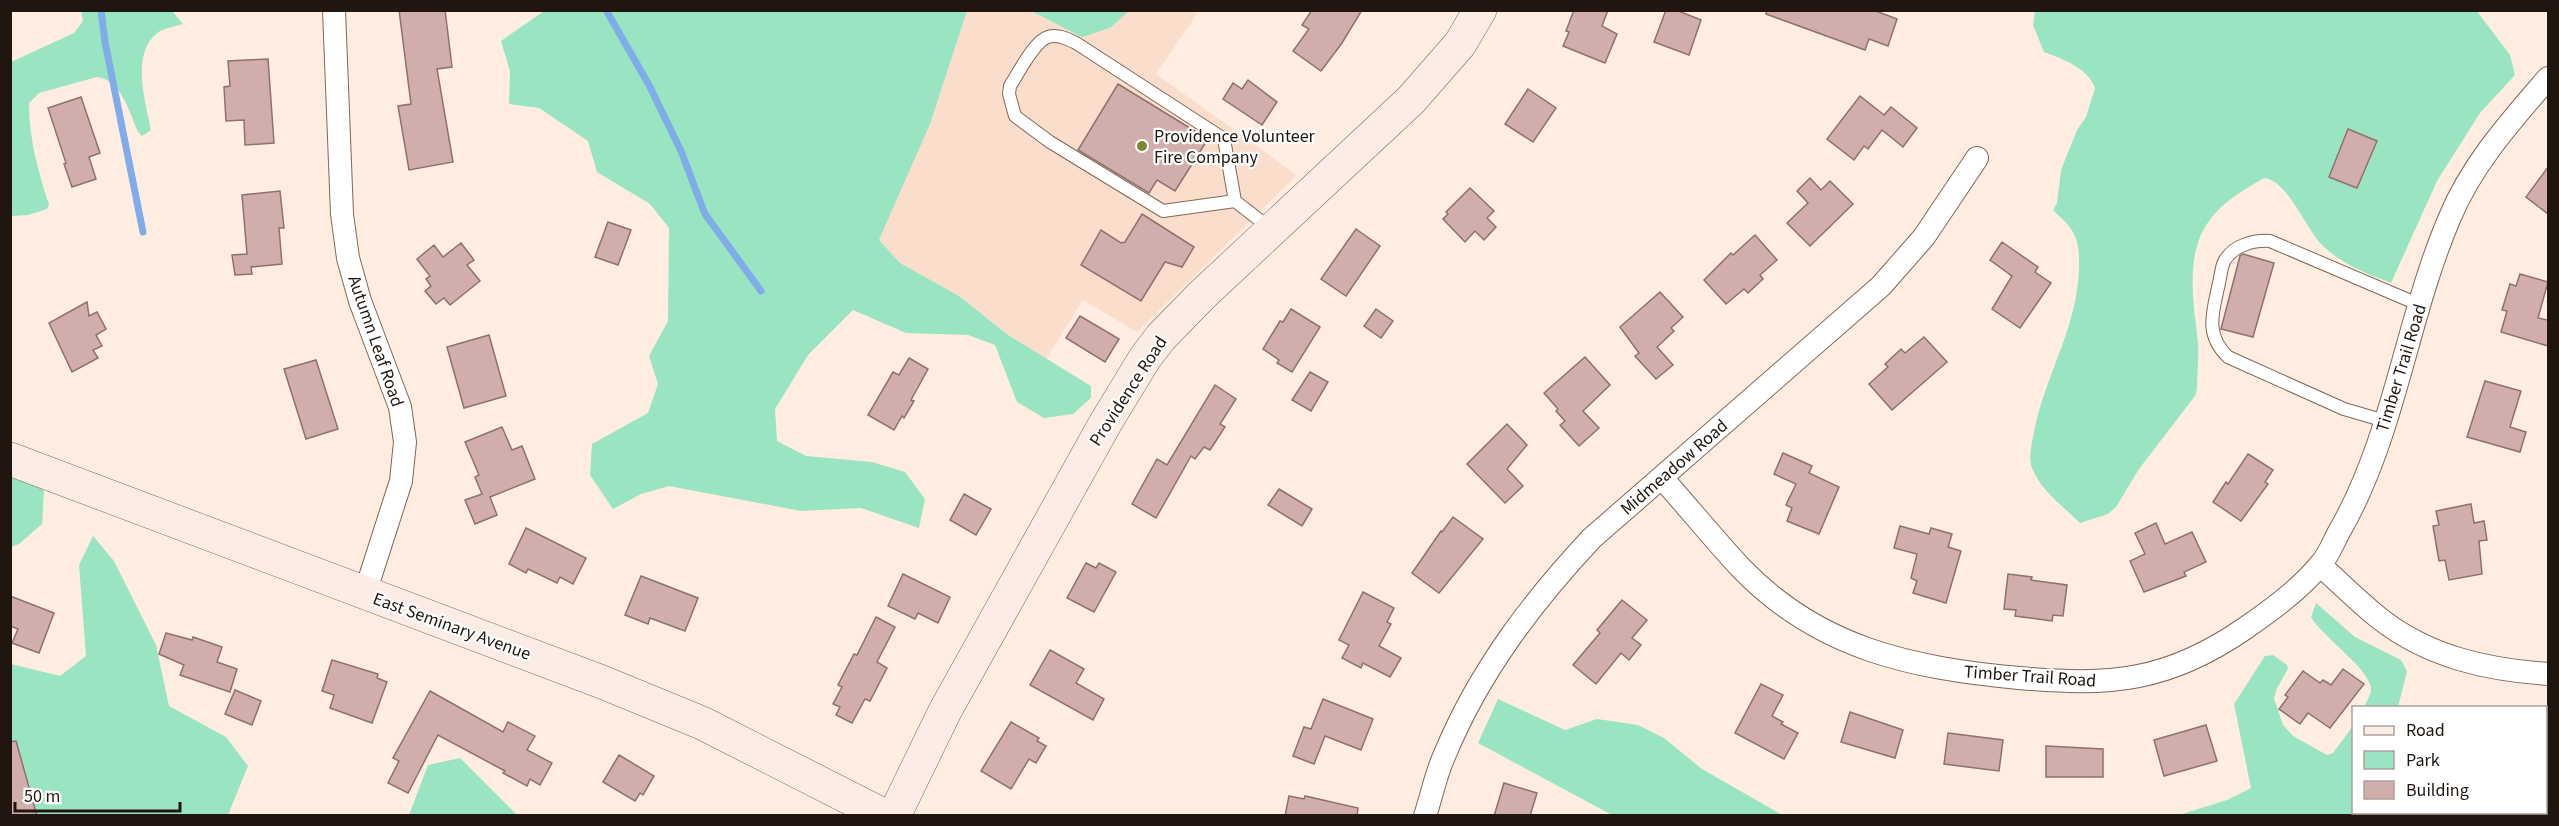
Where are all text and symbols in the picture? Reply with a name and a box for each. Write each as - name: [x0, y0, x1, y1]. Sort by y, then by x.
- place label: Providence Volunteer Fire Company: [1154, 124, 1316, 170]
- marker: Providence Volunteer Fire Company: [1135, 139, 1149, 153]
- street label: Autumn Leaf Road: [341, 272, 410, 410]
- street label: Timber Trail Road: [2370, 301, 2433, 435]
- street label: Providence Road: [1083, 331, 1173, 451]
- street label: Midmeadow Road: [1615, 414, 1733, 521]
- street label: East Seminary Avenue: [369, 586, 534, 667]
- street label: Timber Trail Road: [1963, 659, 2097, 694]
- legend: [2352, 706, 2547, 814]
- text: Road: [2406, 718, 2445, 743]
- text: Park: [2406, 748, 2440, 773]
- scale bar: [15, 775, 180, 813]
- text: Building: [2406, 778, 2469, 803]
- text: 50 m: [24, 784, 60, 809]

